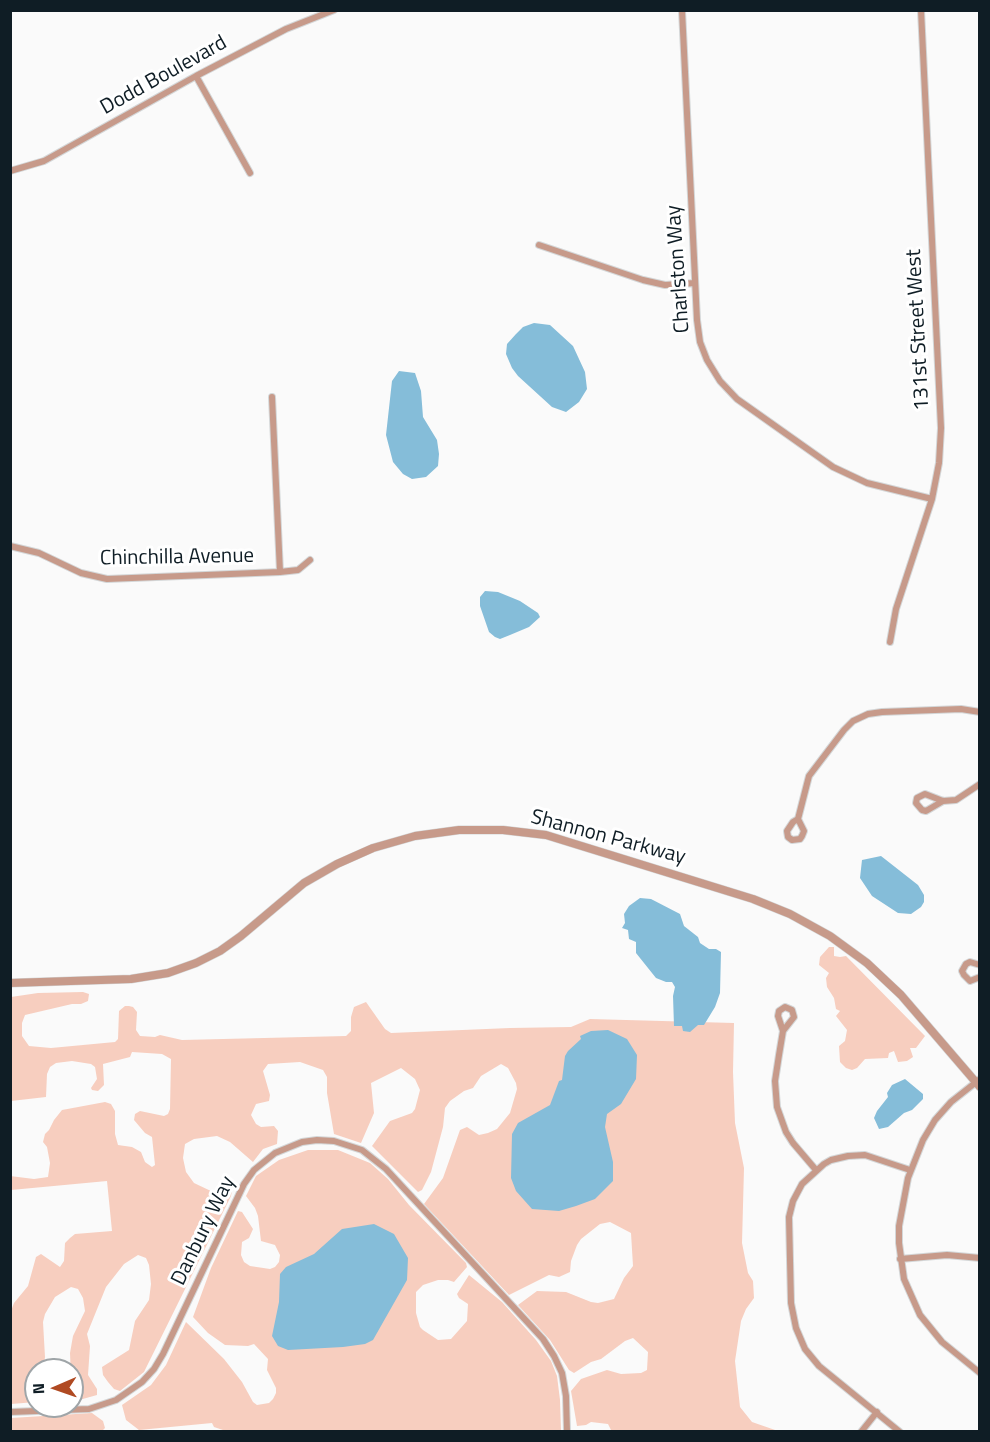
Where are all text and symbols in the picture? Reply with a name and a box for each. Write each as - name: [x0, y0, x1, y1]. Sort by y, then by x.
- street label: Dodd Boulevard: [96, 31, 232, 121]
- street label: Charlston Way: [662, 204, 696, 334]
- street label: 131st Street West: [902, 249, 936, 411]
- street label: Chinchilla Avenue: [100, 544, 254, 572]
- street label: Shannon Parkway: [528, 805, 688, 871]
- street label: Danbury Way: [167, 1172, 241, 1290]
- north arrow: [24, 1358, 84, 1418]
- text: N: [26, 1383, 50, 1395]

